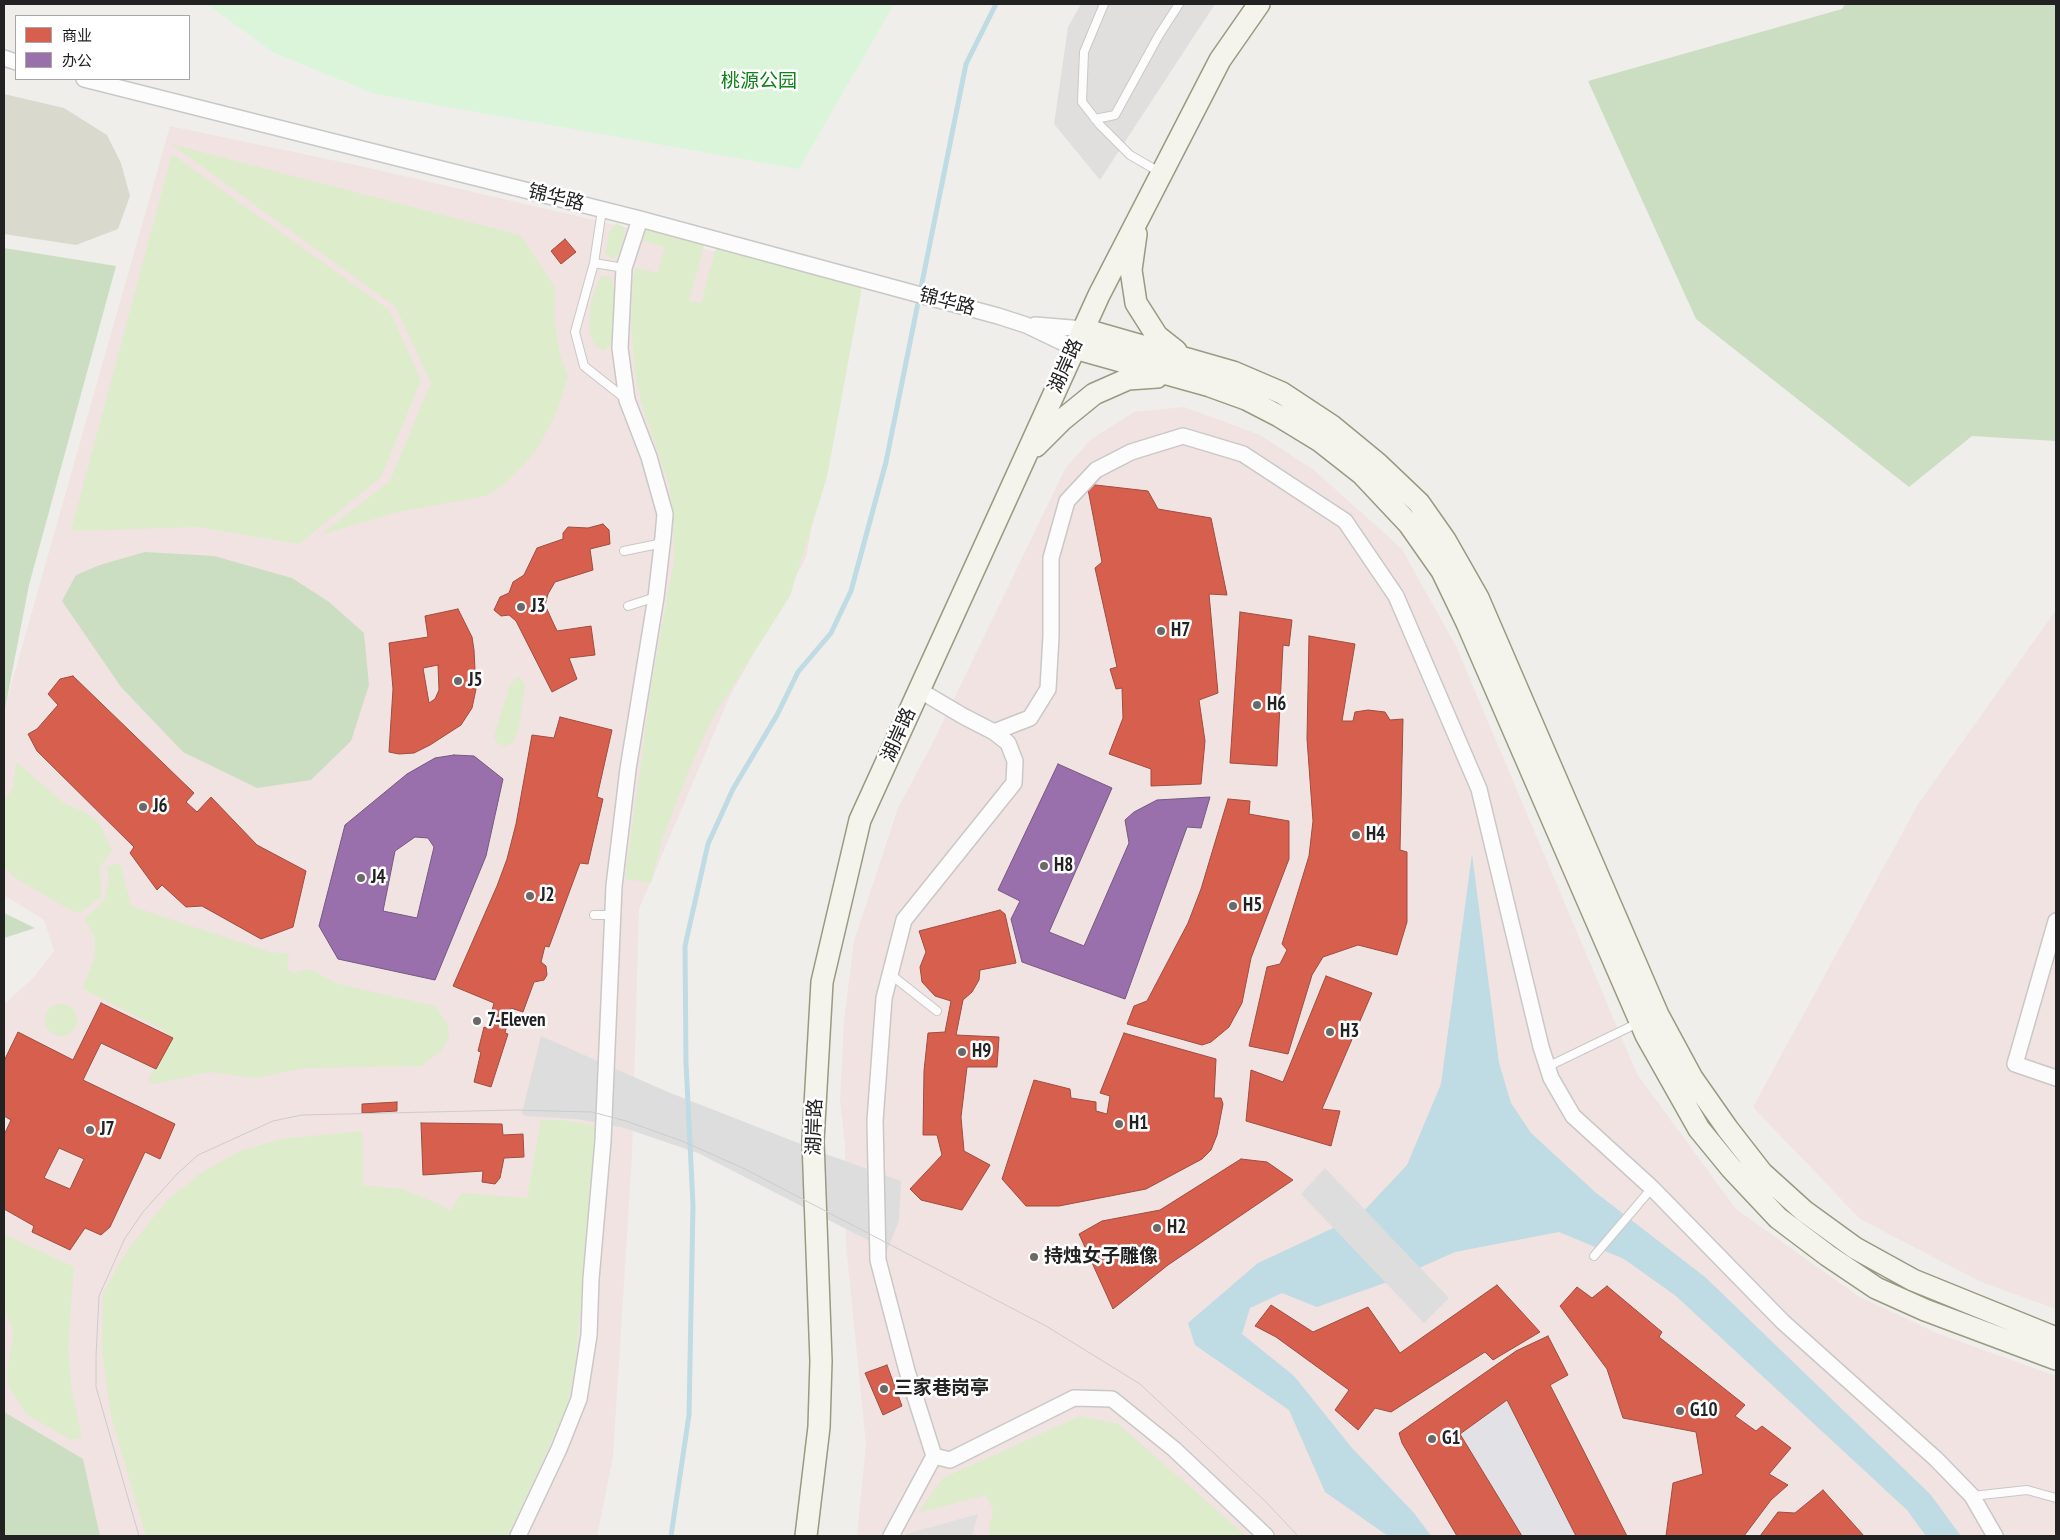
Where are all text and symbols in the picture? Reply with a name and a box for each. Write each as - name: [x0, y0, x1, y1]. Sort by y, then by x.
- legend: [15, 15, 190, 80]
- text: 商业: [62, 26, 92, 45]
- text: 办公: [62, 51, 92, 70]
- park label: 桃源公园: [721, 71, 797, 93]
- street label: 锦华路: [526, 180, 586, 216]
- street label: 锦华路: [917, 284, 977, 320]
- street label: 湖岸路: [1044, 335, 1088, 397]
- place label: J3: [531, 596, 546, 618]
- marker: J3: [515, 601, 527, 613]
- place label: H7: [1171, 620, 1190, 642]
- marker: H7: [1155, 625, 1167, 637]
- place label: J5: [468, 670, 483, 692]
- marker: J5: [452, 675, 464, 687]
- place label: H6: [1267, 694, 1286, 716]
- marker: H6: [1251, 699, 1263, 711]
- street label: 湖岸路: [877, 704, 921, 766]
- place label: J6: [153, 796, 168, 818]
- marker: J6: [137, 801, 149, 813]
- place label: H4: [1366, 824, 1385, 846]
- marker: H4: [1350, 829, 1362, 841]
- place label: H8: [1054, 855, 1073, 877]
- marker: H8: [1038, 860, 1050, 872]
- place label: J4: [371, 867, 386, 889]
- marker: J4: [355, 872, 367, 884]
- place label: J2: [540, 885, 555, 907]
- marker: J2: [524, 890, 536, 902]
- place label: H5: [1243, 895, 1262, 917]
- marker: H5: [1227, 900, 1239, 912]
- place label: 7-Eleven: [487, 1010, 546, 1032]
- marker: 7-Eleven: [471, 1015, 483, 1027]
- place label: H3: [1340, 1021, 1359, 1043]
- marker: H3: [1324, 1026, 1336, 1038]
- place label: H9: [972, 1041, 991, 1063]
- marker: H9: [956, 1046, 968, 1058]
- street label: 湖岸路: [803, 1098, 827, 1156]
- place label: H1: [1129, 1113, 1148, 1135]
- marker: H1: [1113, 1118, 1125, 1130]
- place label: J7: [100, 1119, 115, 1141]
- marker: J7: [84, 1124, 96, 1136]
- place label: H2: [1167, 1217, 1186, 1239]
- marker: H2: [1151, 1222, 1163, 1234]
- place label: 持烛女子雕像: [1044, 1246, 1158, 1268]
- marker: 持烛女子雕像: [1028, 1251, 1040, 1263]
- place label: 三家巷岗亭: [894, 1378, 989, 1400]
- marker: 三家巷岗亭: [878, 1383, 890, 1395]
- place label: G10: [1690, 1400, 1718, 1422]
- marker: G10: [1674, 1405, 1686, 1417]
- place label: G1: [1442, 1428, 1461, 1450]
- marker: G1: [1426, 1433, 1438, 1445]

